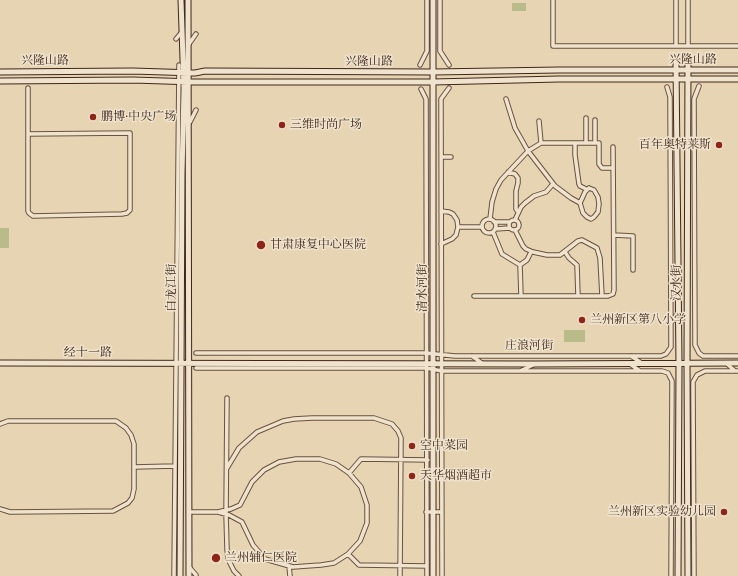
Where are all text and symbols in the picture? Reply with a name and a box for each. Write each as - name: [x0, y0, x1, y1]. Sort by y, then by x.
- street label: 兴隆山路: [669, 53, 717, 67]
- street label: 兴隆山路: [21, 54, 69, 68]
- street label: 兴隆山路: [345, 55, 393, 69]
- place label: 鹏博·中央广场: [101, 110, 176, 124]
- marker: 鹏博·中央广场: [88, 112, 98, 122]
- place label: 三维时尚广场: [290, 118, 362, 132]
- marker: 三维时尚广场: [277, 120, 287, 130]
- place label: 百年奥特莱斯: [639, 138, 711, 152]
- marker: 百年奥特莱斯: [714, 140, 724, 150]
- place label: 甘肃康复中心医院: [270, 238, 366, 252]
- marker: 甘肃康复中心医院: [255, 239, 267, 251]
- street label: 白龙江街: [165, 264, 179, 312]
- street label: 清水河街: [416, 264, 430, 312]
- street label: 汉水街: [670, 265, 684, 301]
- place label: 兰州新区第八小学: [590, 313, 686, 327]
- marker: 兰州新区第八小学: [577, 315, 587, 325]
- street label: 庄浪河街: [505, 339, 553, 353]
- street label: 经十一路: [64, 346, 112, 360]
- place label: 空中菜园: [420, 439, 468, 453]
- marker: 空中菜园: [407, 441, 417, 451]
- place label: 天华烟酒超市: [420, 469, 492, 483]
- marker: 天华烟酒超市: [407, 471, 417, 481]
- place label: 兰州新区实验幼儿园: [608, 505, 716, 519]
- marker: 兰州新区实验幼儿园: [719, 507, 729, 517]
- place label: 兰州辅仁医院: [225, 551, 297, 565]
- marker: 兰州辅仁医院: [210, 552, 222, 564]

